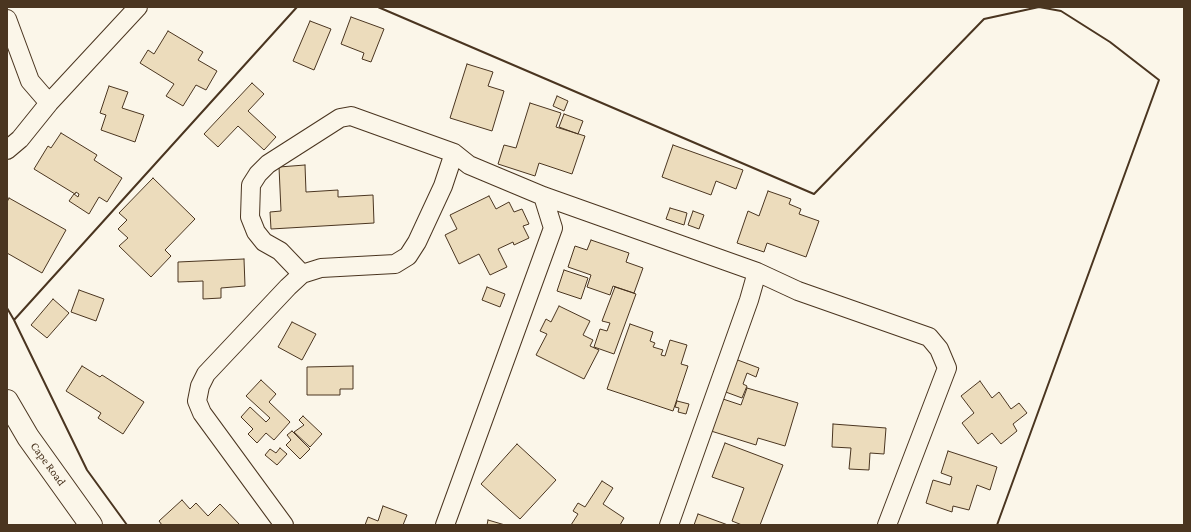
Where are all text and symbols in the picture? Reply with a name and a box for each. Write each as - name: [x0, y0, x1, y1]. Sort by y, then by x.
- street label: Cape Road: [27, 439, 69, 489]

